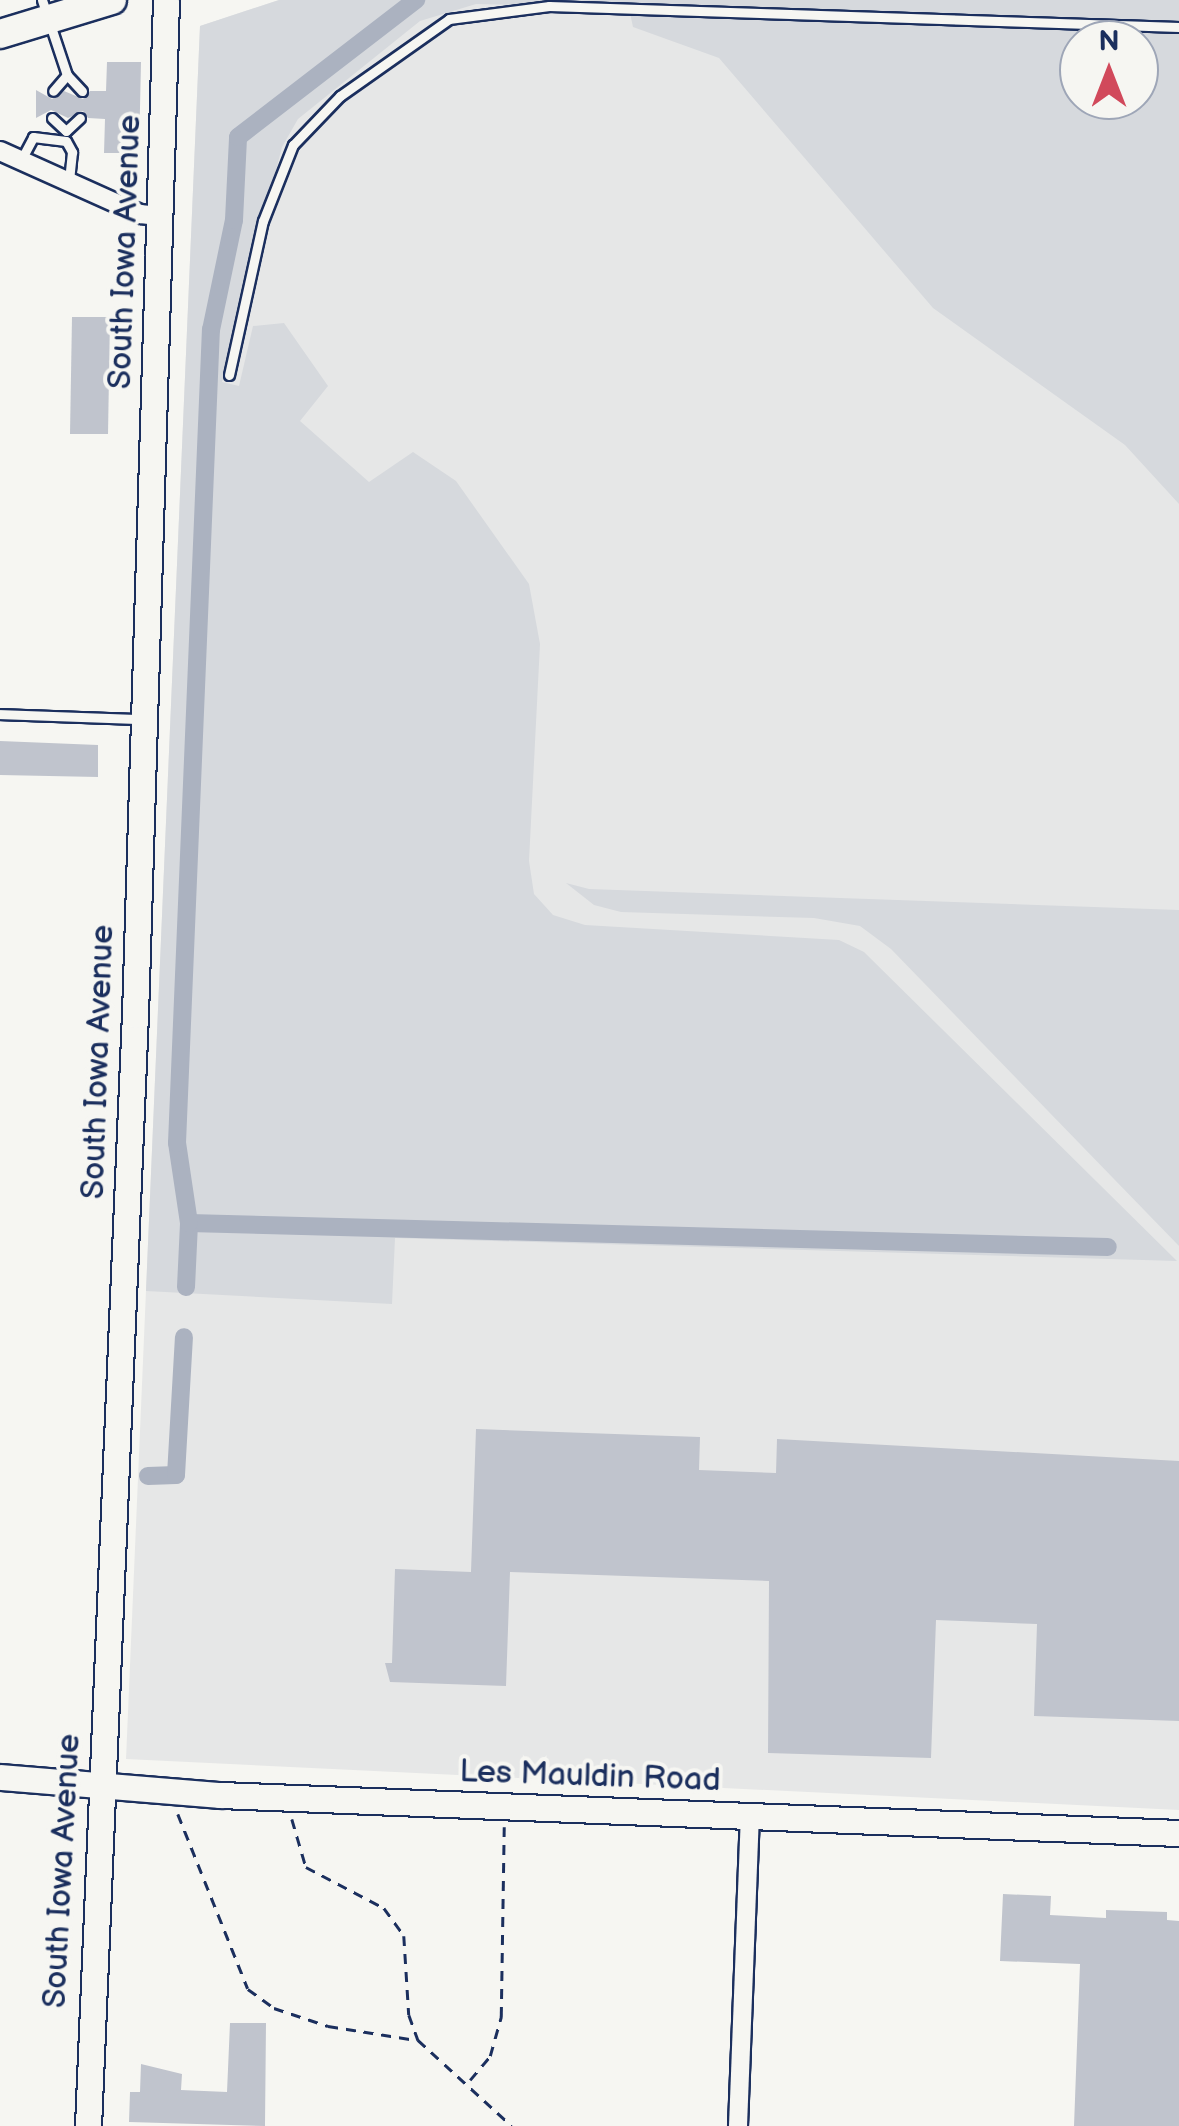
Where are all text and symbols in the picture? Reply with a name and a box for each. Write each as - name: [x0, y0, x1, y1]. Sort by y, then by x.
- north arrow: [1059, 20, 1159, 120]
- text: N: [1098, 25, 1120, 58]
- street label: South Iowa Avenue: [102, 114, 150, 390]
- street label: South Iowa Avenue: [75, 924, 123, 1200]
- street label: South Iowa Avenue: [37, 1733, 89, 2009]
- street label: Les Mauldin Road: [459, 1753, 721, 1801]

